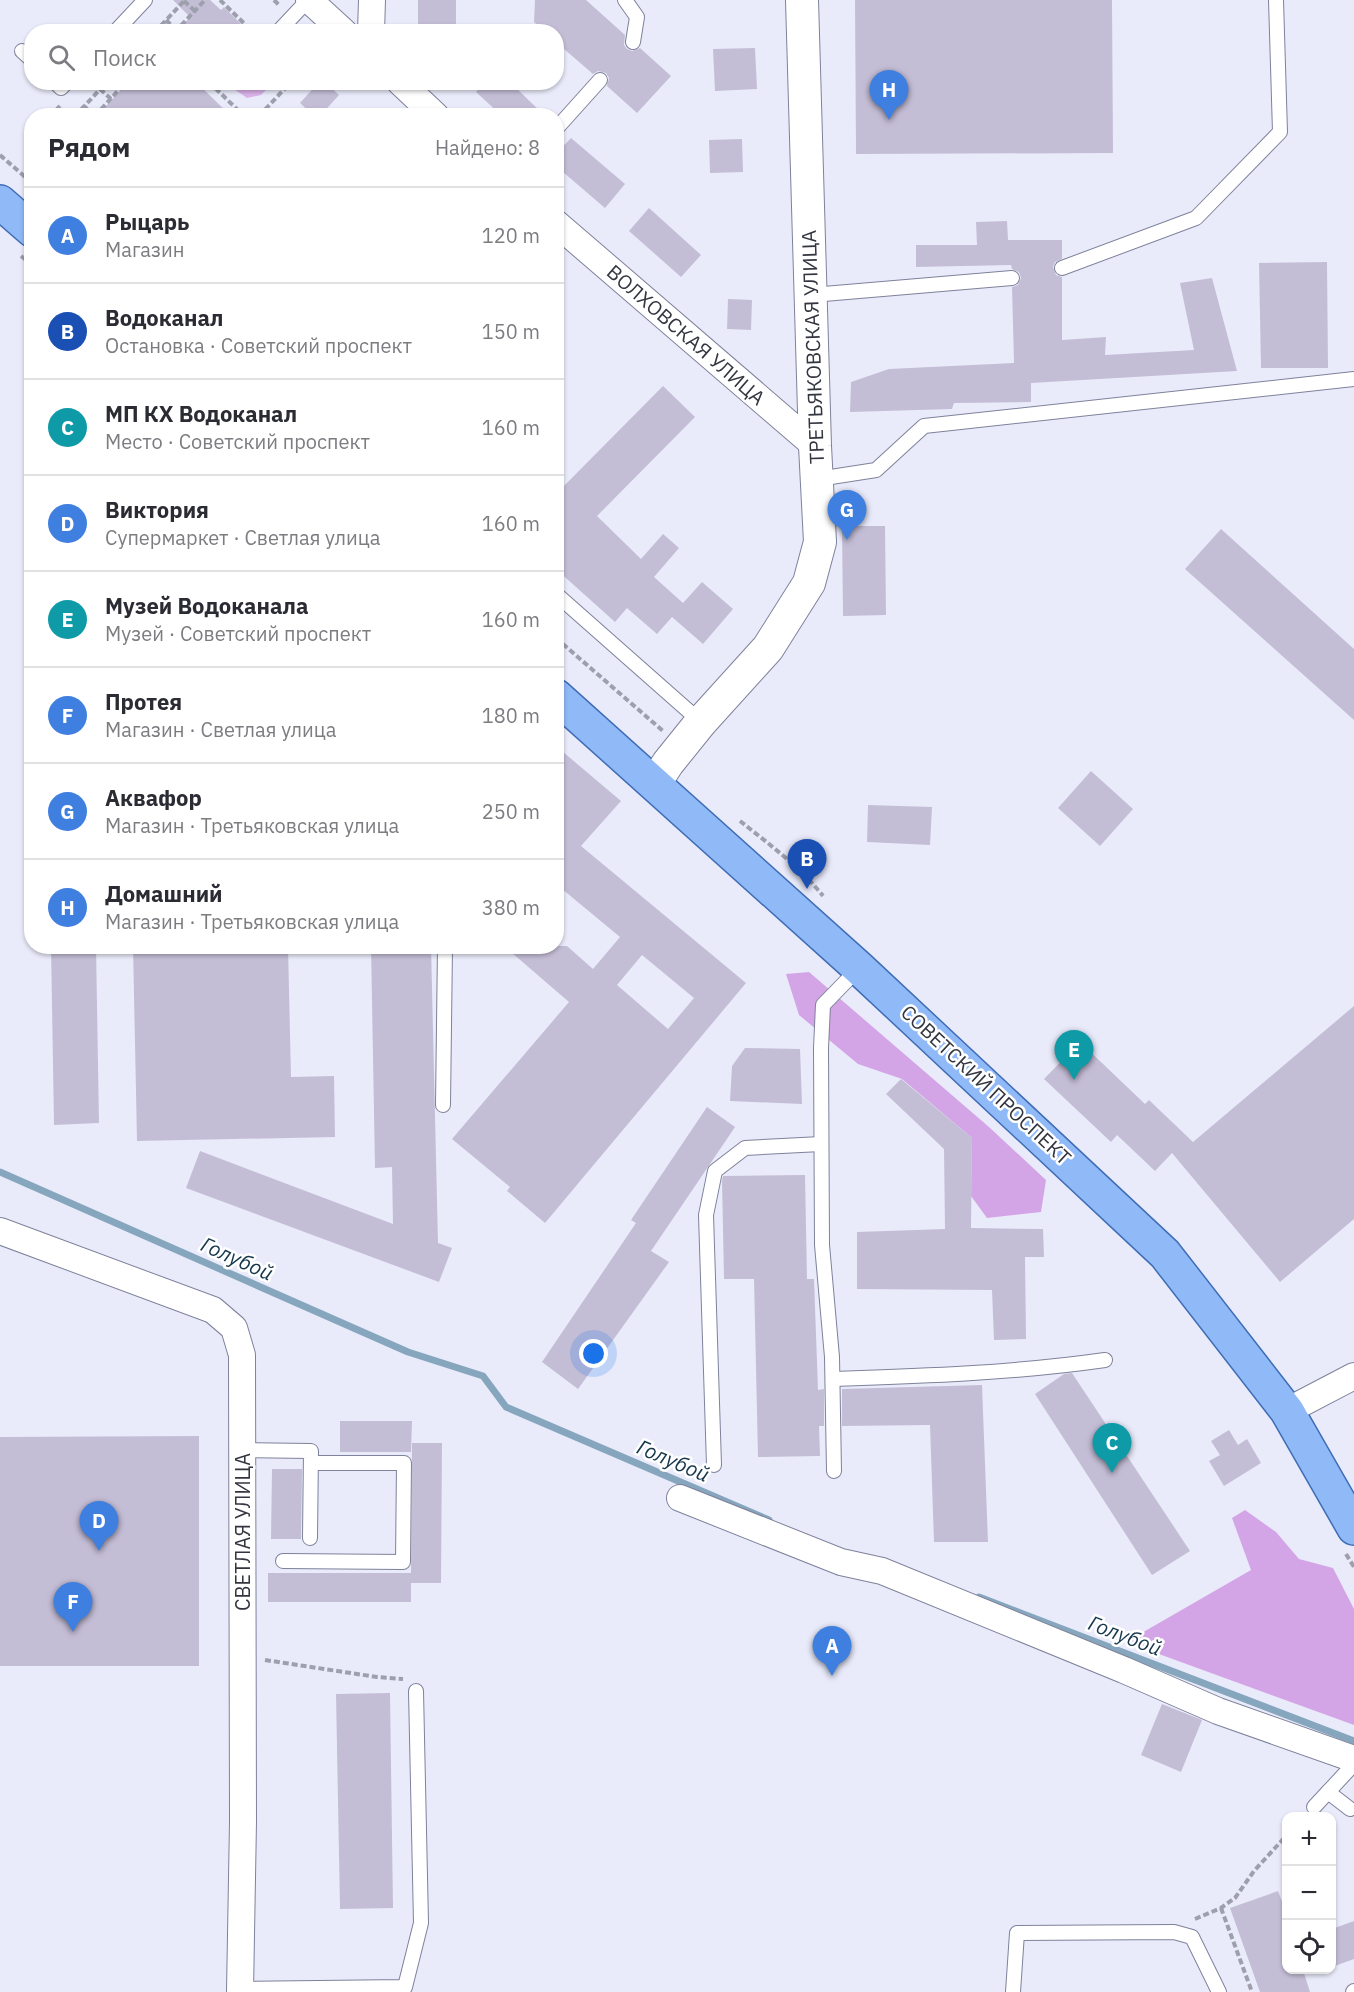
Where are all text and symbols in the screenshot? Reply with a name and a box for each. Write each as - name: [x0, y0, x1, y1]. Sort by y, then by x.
- search box: [24, 24, 564, 90]
- icon: search: [45, 41, 78, 74]
- text: Поиск: [93, 43, 157, 72]
- pin: H: [870, 70, 908, 120]
- text: Рядом: [48, 130, 130, 164]
- text: Найдено: 8: [435, 134, 540, 161]
- text: Рыцарь: [105, 207, 189, 236]
- text: A: [61, 222, 74, 249]
- text: 120 m: [482, 222, 540, 249]
- street label: ТРЕТЬЯКОВСКАЯ УЛИЦА: [795, 229, 830, 464]
- text: Магазин: [105, 236, 185, 263]
- street label: ВОЛХОВСКАЯ УЛИЦА: [601, 258, 771, 411]
- text: Водоканал: [105, 303, 223, 332]
- text: B: [61, 318, 74, 345]
- text: 150 m: [482, 318, 540, 345]
- text: Остановка · Советский проспект: [105, 332, 412, 359]
- text: МП КХ Водоканал: [105, 399, 297, 428]
- text: C: [61, 414, 74, 441]
- text: 160 m: [482, 414, 540, 441]
- text: Место · Советский проспект: [105, 428, 370, 455]
- pin: G: [828, 490, 866, 540]
- text: Виктория: [105, 495, 209, 524]
- text: D: [61, 510, 74, 537]
- text: 160 m: [482, 510, 540, 537]
- text: Супермаркет · Светлая улица: [105, 524, 380, 551]
- text: Музей Водоканала: [105, 591, 308, 620]
- text: E: [61, 606, 74, 633]
- text: 160 m: [482, 606, 540, 633]
- text: Музей · Советский проспект: [105, 620, 371, 647]
- text: Протея: [105, 687, 182, 716]
- text: F: [62, 702, 73, 729]
- text: 180 m: [482, 702, 540, 729]
- text: Магазин · Светлая улица: [105, 716, 337, 743]
- text: Аквафор: [105, 783, 202, 812]
- text: G: [60, 798, 75, 825]
- text: 250 m: [482, 798, 540, 825]
- text: Магазин · Третьяковская улица: [105, 812, 399, 839]
- pin: B: [788, 840, 826, 889]
- text: Домашний: [105, 879, 223, 908]
- text: H: [60, 894, 75, 921]
- text: 380 m: [482, 894, 540, 921]
- text: Магазин · Третьяковская улица: [105, 908, 399, 935]
- street label: СОВЕТСКИЙ ПРОСПЕКТ: [895, 999, 1077, 1171]
- pin: E: [1054, 1030, 1094, 1080]
- water label: Голубой: [197, 1230, 278, 1286]
- your location: [579, 1339, 608, 1368]
- pin: C: [1092, 1424, 1132, 1473]
- water label: Голубой: [633, 1432, 714, 1488]
- street label: СВЕТЛАЯ УЛИЦА: [229, 1453, 256, 1611]
- pin: D: [80, 1502, 118, 1551]
- pin: F: [54, 1582, 92, 1632]
- water label: Голубой: [1085, 1608, 1166, 1662]
- pin: A: [812, 1626, 852, 1676]
- map controls: [1282, 1812, 1336, 1974]
- button: +: [1282, 1812, 1336, 1866]
- button: −: [1282, 1866, 1336, 1920]
- button: locate: [1282, 1920, 1336, 1974]

